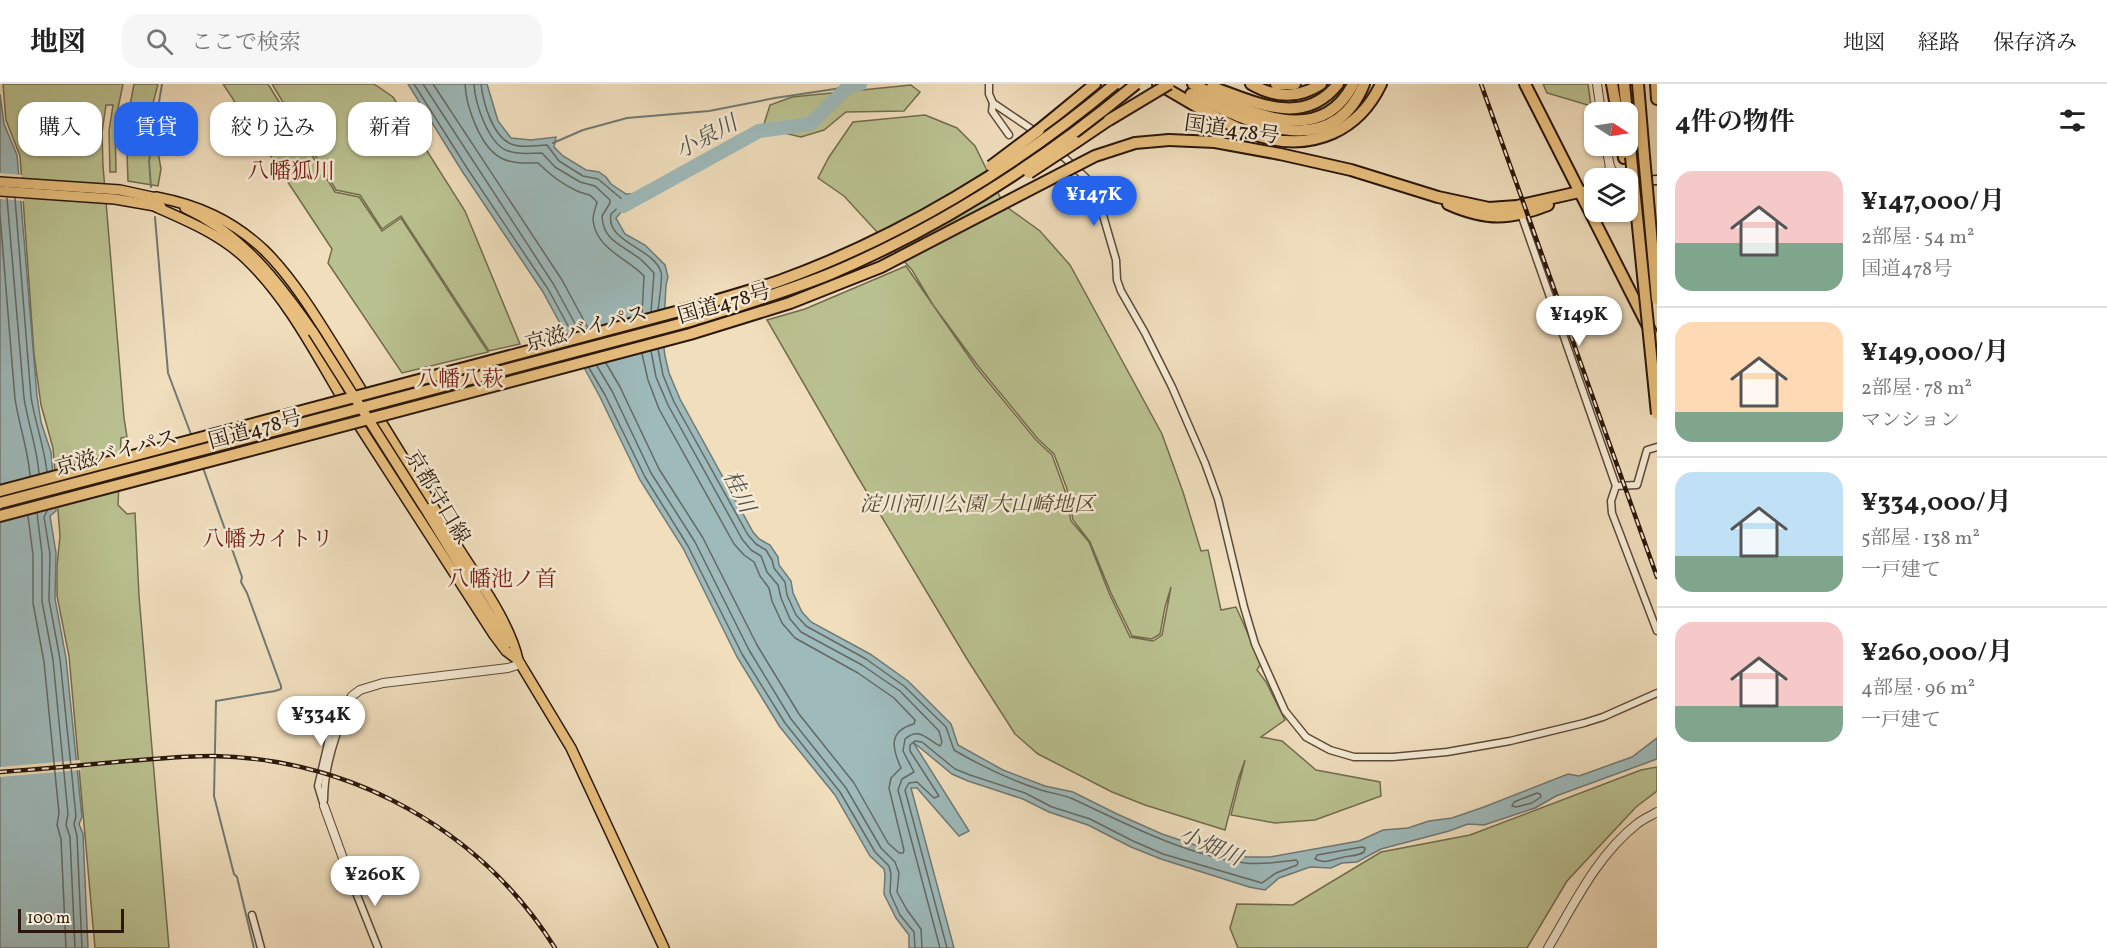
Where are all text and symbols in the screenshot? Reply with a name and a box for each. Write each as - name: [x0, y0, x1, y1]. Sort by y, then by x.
- search box: [122, 14, 542, 68]
- text: 地図: [30, 24, 86, 63]
- icon: search: [143, 25, 176, 58]
- text: ここで検索: [191, 28, 301, 59]
- text: 地図: [1843, 29, 1885, 58]
- text: 経路: [1918, 29, 1960, 58]
- text: 保存済み: [1993, 29, 2077, 58]
- chip: 購入: [18, 102, 102, 156]
- chip: 賃貸: [114, 102, 198, 156]
- chip: 絞り込み: [210, 102, 336, 156]
- chip: 新着: [348, 102, 432, 156]
- north arrow: [1584, 102, 1638, 156]
- map controls: [1584, 102, 1638, 222]
- icon: filters: [2056, 104, 2089, 137]
- text: 4件の物件: [1675, 105, 1795, 141]
- water label: 小泉川: [671, 108, 745, 167]
- street label: 国道478号: [1182, 109, 1281, 152]
- district label: 八幡狐川: [247, 157, 335, 188]
- button: layers: [1584, 168, 1638, 222]
- pin: ¥147K: [1052, 176, 1136, 227]
- text: ¥147K: [1066, 181, 1122, 209]
- text: ¥147,000/月: [1861, 184, 2005, 220]
- icon: home: [1723, 195, 1795, 267]
- text: 2部屋 · 54 m²: [1861, 224, 1974, 252]
- text: 国道478号: [1861, 256, 1952, 284]
- street label: 国道478号: [674, 277, 774, 332]
- pin: ¥149K: [1537, 296, 1621, 347]
- street label: 京滋バイパス: [522, 299, 651, 360]
- text: ¥149K: [1550, 301, 1608, 329]
- text: ¥149,000/月: [1861, 335, 2009, 371]
- icon: home: [1723, 346, 1795, 418]
- district label: 八幡八萩: [416, 365, 504, 396]
- text: 2部屋 · 78 m²: [1861, 375, 1972, 403]
- street label: 国道478号: [205, 404, 305, 457]
- text: マンション: [1861, 407, 1960, 435]
- street label: 京滋バイパス: [52, 423, 181, 484]
- street label: 京都守口線: [397, 445, 476, 550]
- water label: 桂川: [714, 466, 762, 520]
- text: ¥334,000/月: [1861, 485, 2012, 521]
- park label: 淀川河川公園 大山崎地区: [860, 491, 1097, 520]
- icon: home: [1723, 496, 1795, 568]
- district label: 八幡カイトリ: [202, 525, 334, 556]
- text: 5部屋 · 138 m²: [1861, 525, 1980, 553]
- text: 一戸建て: [1861, 557, 1941, 585]
- district label: 八幡池ノ首: [447, 565, 557, 596]
- text: ¥260,000/月: [1861, 635, 2013, 671]
- icon: home: [1723, 646, 1795, 718]
- text: 4部屋 · 96 m²: [1861, 675, 1975, 703]
- pin: ¥334K: [279, 696, 363, 747]
- text: ¥334K: [291, 701, 351, 729]
- text: 一戸建て: [1861, 707, 1941, 735]
- water label: 小畑川: [1174, 820, 1248, 876]
- pin: ¥260K: [333, 856, 417, 907]
- text: ¥260K: [345, 861, 405, 889]
- scale bar: [18, 906, 124, 934]
- text: 100 m: [27, 908, 70, 930]

